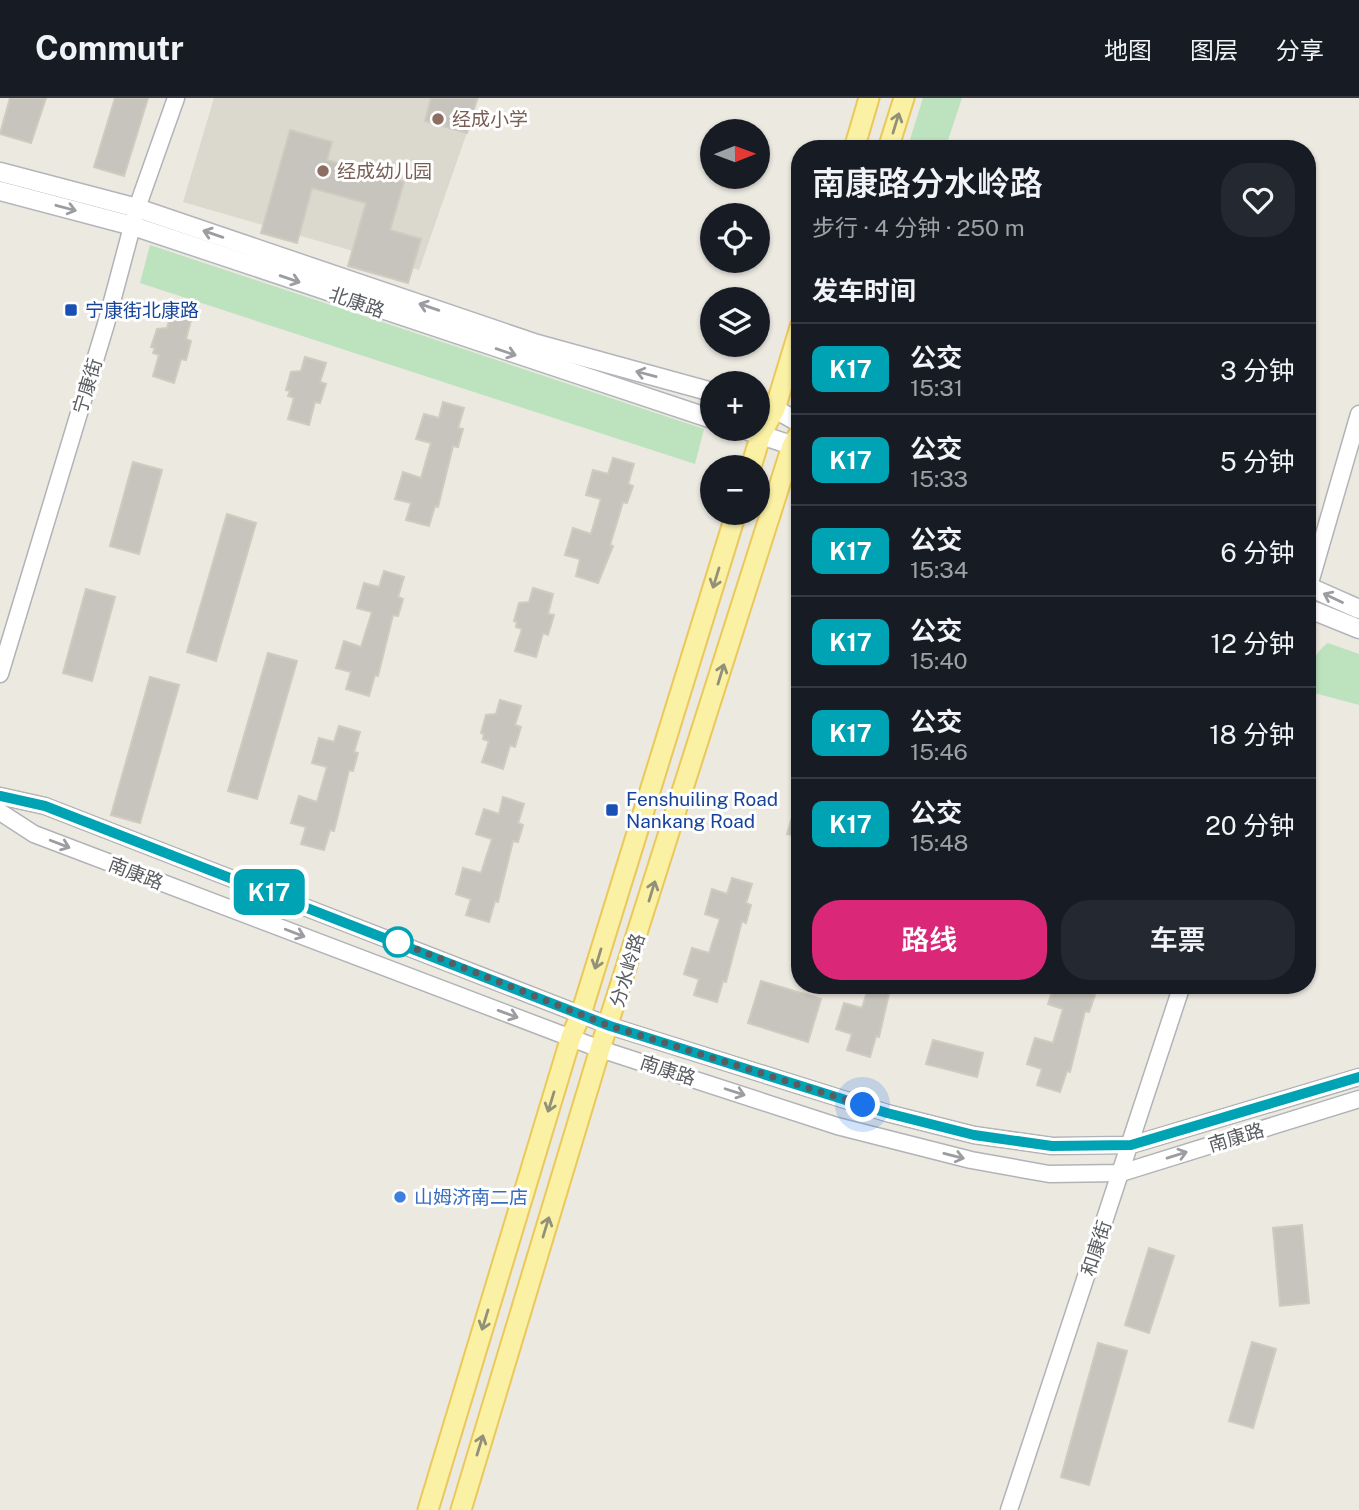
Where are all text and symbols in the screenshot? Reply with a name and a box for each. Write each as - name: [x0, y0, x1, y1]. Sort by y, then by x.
- text: Commutr: [35, 29, 184, 67]
- text: 地图: [1104, 36, 1152, 64]
- text: 图层: [1190, 36, 1238, 64]
- text: 分享: [1276, 36, 1324, 64]
- place label: 经成小学: [452, 108, 528, 130]
- marker: 经成小学: [430, 111, 446, 127]
- one-way arrow: [891, 113, 904, 135]
- north arrow: [700, 119, 770, 189]
- map controls: [700, 119, 770, 525]
- place label: 经成幼儿园: [337, 160, 432, 182]
- marker: 经成幼儿园: [315, 163, 331, 179]
- button: heart: [1221, 163, 1295, 237]
- text: 南康路分水岭路: [812, 164, 1043, 202]
- one-way arrow: [54, 202, 77, 215]
- button: locate: [700, 203, 770, 273]
- text: 步行 · 4 分钟 · 250 m: [812, 214, 1025, 241]
- one-way arrow: [203, 227, 225, 239]
- one-way arrow: [279, 274, 301, 286]
- text: 发车时间: [812, 275, 916, 306]
- street label: 北康路: [326, 282, 388, 322]
- button: layers: [700, 287, 770, 357]
- place label: 宁康街北康路: [85, 299, 199, 321]
- one-way arrow: [418, 300, 440, 313]
- marker: 宁康街北康路: [63, 302, 79, 318]
- text: 公交: [910, 342, 962, 373]
- one-way arrow: [494, 347, 516, 359]
- text: K17: [829, 355, 872, 383]
- text: 3 分钟: [1220, 355, 1295, 386]
- street label: 宁康街: [68, 356, 106, 416]
- one-way arrow: [636, 367, 658, 380]
- button: +: [700, 371, 770, 441]
- text: 15:31: [910, 374, 963, 401]
- text: 公交: [910, 433, 962, 464]
- text: K17: [829, 446, 872, 474]
- text: 5 分钟: [1220, 446, 1295, 477]
- button: −: [700, 455, 770, 525]
- text: 15:33: [910, 465, 968, 492]
- text: 公交: [910, 524, 962, 555]
- text: K17: [829, 537, 872, 565]
- text: 6 分钟: [1220, 537, 1295, 568]
- text: 15:34: [910, 556, 968, 583]
- one-way arrow: [709, 567, 722, 589]
- one-way arrow: [1323, 590, 1344, 604]
- text: 公交: [910, 615, 962, 646]
- text: K17: [829, 628, 872, 656]
- text: 12 分钟: [1211, 628, 1295, 659]
- text: 15:40: [910, 647, 968, 674]
- one-way arrow: [715, 663, 728, 685]
- text: 公交: [910, 706, 962, 737]
- text: K17: [829, 719, 872, 747]
- text: 18 分钟: [1209, 719, 1295, 750]
- text: 15:46: [910, 738, 968, 765]
- place label: Fenshuiling Road Nankang Road: [626, 788, 778, 832]
- text: 公交: [910, 797, 962, 828]
- marker: Fenshuiling Road Nankang Road: [604, 802, 620, 818]
- text: K17: [829, 810, 872, 838]
- text: 20 分钟: [1205, 810, 1295, 841]
- text: 15:48: [910, 829, 968, 856]
- one-way arrow: [48, 839, 70, 851]
- street label: 南康路: [105, 853, 167, 893]
- line badge: K17: [229, 869, 309, 915]
- text: K17: [248, 878, 290, 906]
- one-way arrow: [647, 880, 660, 902]
- button: 路线: [812, 900, 1047, 980]
- button: 车票: [1061, 900, 1295, 980]
- unlabelled marker: [383, 927, 413, 957]
- one-way arrow: [284, 928, 306, 941]
- street label: 分水岭路: [605, 930, 649, 1010]
- one-way arrow: [591, 948, 604, 970]
- one-way arrow: [497, 1008, 519, 1021]
- street label: 南康路: [637, 1051, 699, 1089]
- one-way arrow: [724, 1087, 746, 1099]
- your location: [845, 1087, 880, 1122]
- one-way arrow: [544, 1091, 557, 1113]
- street label: 南康路: [1206, 1118, 1266, 1156]
- one-way arrow: [1166, 1148, 1188, 1161]
- one-way arrow: [942, 1150, 964, 1163]
- place label: 山姆济南二店: [414, 1186, 528, 1208]
- marker: 山姆济南二店: [392, 1189, 408, 1205]
- one-way arrow: [541, 1216, 554, 1238]
- street label: 和康街: [1077, 1217, 1115, 1279]
- one-way arrow: [478, 1309, 491, 1331]
- one-way arrow: [475, 1434, 488, 1456]

